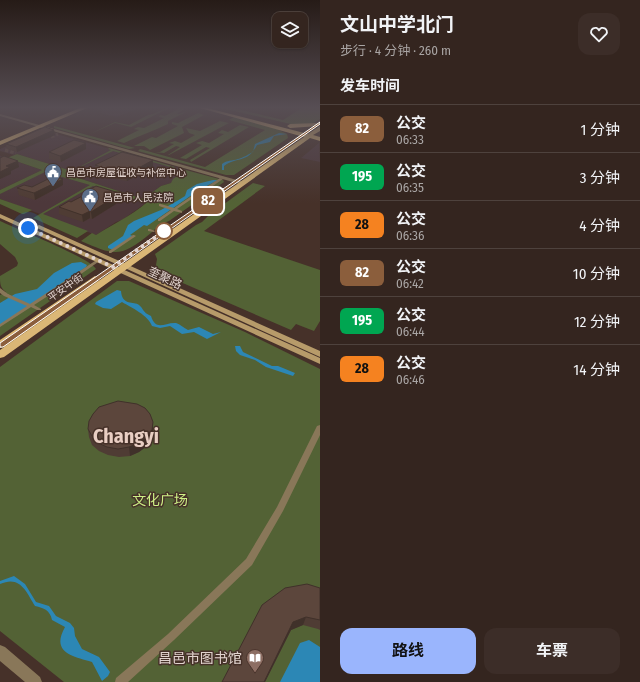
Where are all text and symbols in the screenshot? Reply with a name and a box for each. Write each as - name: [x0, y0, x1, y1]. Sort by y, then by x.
- map controls: [272, 12, 308, 48]
- button: layers: [272, 12, 308, 48]
- text: 文山中学北门: [340, 13, 454, 36]
- button: heart: [578, 13, 620, 55]
- text: 步行 · 4 分钟 · 260 m: [340, 43, 451, 58]
- text: 发车时间: [340, 77, 400, 95]
- text: 公交: [396, 114, 426, 132]
- text: 82: [355, 120, 369, 137]
- text: 1 分钟: [581, 121, 620, 139]
- text: 06:33: [396, 132, 424, 147]
- public building icon: 昌邑市房屋征收与补偿中心: [43, 162, 63, 187]
- text: 公交: [396, 162, 426, 180]
- place label: 昌邑市房屋征收与补偿中心: [66, 167, 186, 179]
- text: 195: [352, 168, 372, 185]
- text: 3 分钟: [580, 169, 620, 187]
- text: 06:35: [396, 180, 424, 195]
- public building icon: 昌邑市人民法院: [80, 187, 100, 212]
- line badge: 82: [190, 188, 226, 214]
- place label: 昌邑市人民法院: [103, 192, 173, 204]
- text: 82: [201, 192, 215, 209]
- text: 公交: [396, 210, 426, 228]
- text: 28: [355, 216, 369, 233]
- text: 4 分钟: [579, 217, 620, 235]
- your location: [18, 218, 38, 238]
- unlabelled marker: [155, 222, 173, 240]
- text: 06:36: [396, 228, 424, 243]
- text: 公交: [396, 258, 426, 276]
- street label: 奎聚路: [146, 264, 184, 292]
- text: 82: [355, 264, 369, 281]
- text: 10 分钟: [573, 265, 620, 283]
- street label: 平安中街: [46, 271, 85, 304]
- text: 06:42: [396, 276, 424, 291]
- text: 公交: [396, 306, 426, 324]
- text: 195: [352, 312, 372, 329]
- text: 12 分钟: [574, 313, 620, 331]
- text: 06:44: [396, 324, 425, 339]
- text: 公交: [396, 354, 426, 372]
- text: 28: [355, 360, 369, 377]
- text: 14 分钟: [573, 361, 620, 379]
- text: 06:46: [396, 372, 425, 387]
- district label: Changyi: [93, 424, 159, 448]
- park label: 文化广场: [132, 492, 188, 509]
- button: 路线: [340, 628, 476, 674]
- button: 车票: [484, 628, 620, 674]
- library icon: 昌邑市图书馆: [245, 648, 265, 673]
- place label: 昌邑市图书馆: [158, 650, 242, 667]

